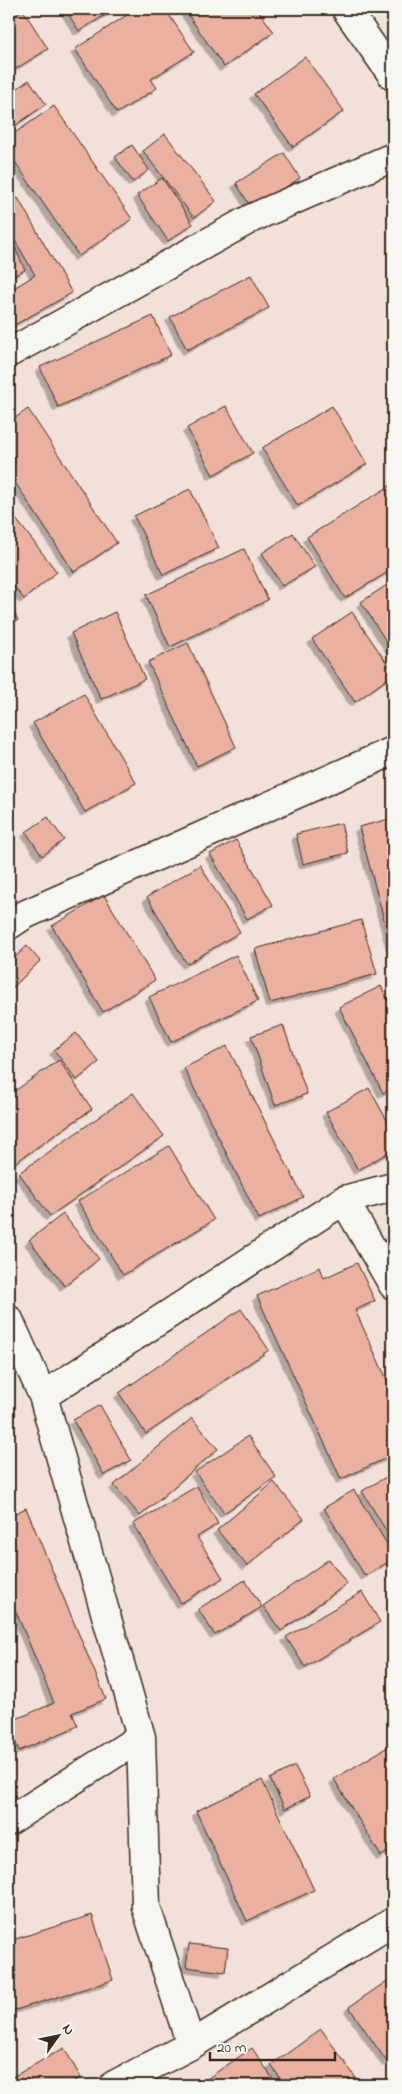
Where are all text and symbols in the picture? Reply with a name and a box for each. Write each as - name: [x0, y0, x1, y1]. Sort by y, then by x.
- north arrow: [32, 2012, 82, 2062]
- text: N: [56, 2020, 79, 2039]
- scale bar: [210, 2029, 334, 2061]
- text: 20 m: [217, 2037, 247, 2059]

